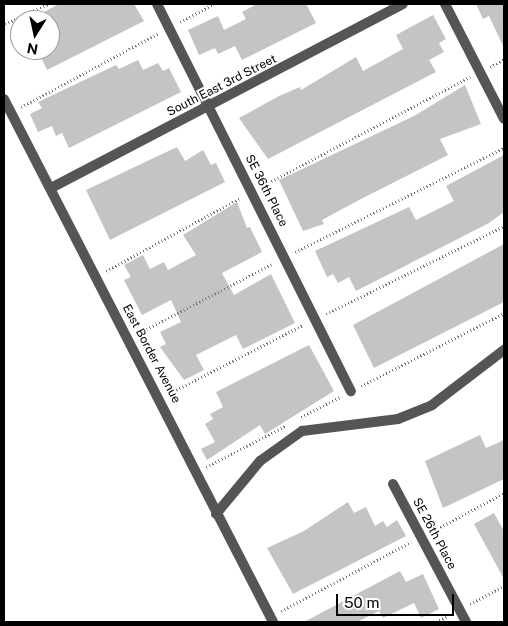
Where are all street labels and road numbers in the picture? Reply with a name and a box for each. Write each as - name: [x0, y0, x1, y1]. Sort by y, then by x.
- street label: South East 3rd Street: [165, 52, 279, 120]
- street label: SE 36th Place: [242, 153, 290, 229]
- street label: East Border Avenue: [119, 302, 183, 406]
- street label: SE 26th Place: [409, 496, 459, 572]

